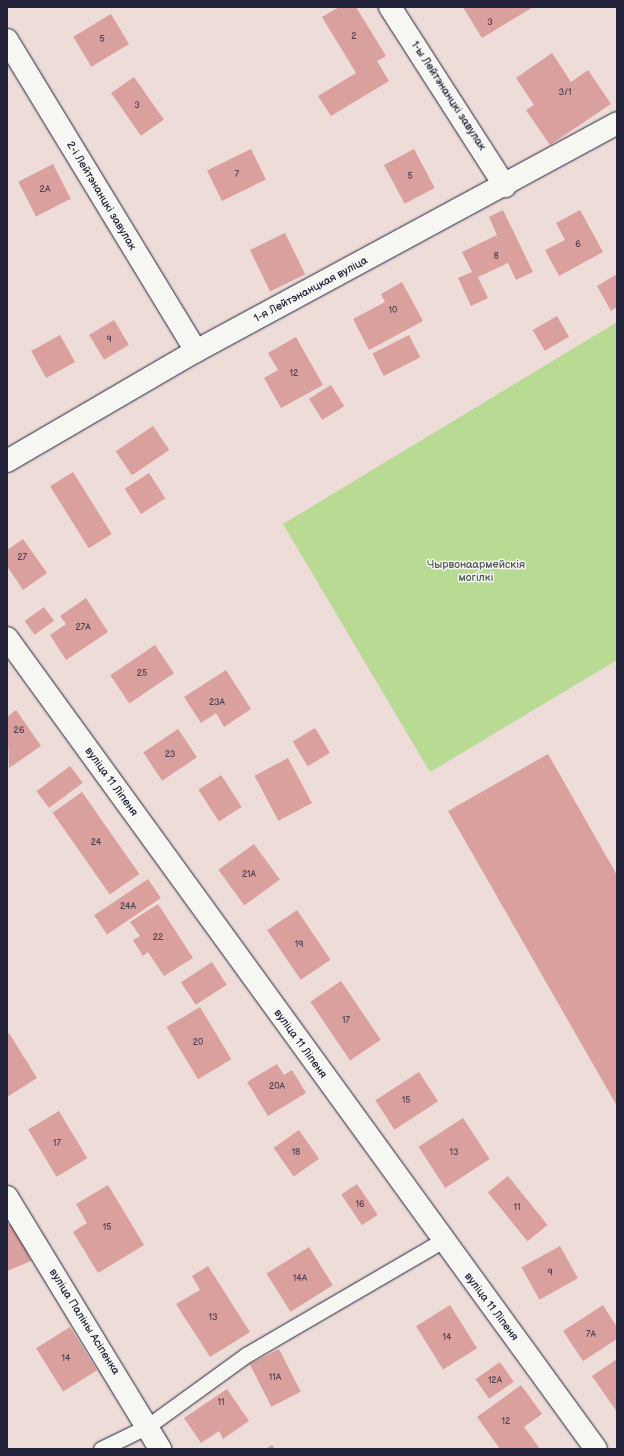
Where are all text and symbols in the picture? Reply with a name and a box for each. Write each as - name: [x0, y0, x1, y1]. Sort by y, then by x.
- house number: 3: [487, 18, 493, 28]
- house number: 2: [351, 32, 357, 42]
- house number: 5: [99, 35, 105, 45]
- street label: 1-ы Лейтэнанцкі завулак: [408, 39, 488, 153]
- house number: 3/1: [558, 88, 572, 98]
- house number: 3: [134, 101, 140, 111]
- street label: 2-і Лейтэнанцкі завулак: [63, 139, 139, 253]
- house number: 7: [235, 170, 239, 180]
- house number: 5: [407, 172, 413, 182]
- house number: 2А: [40, 185, 50, 195]
- house number: 6: [575, 240, 581, 250]
- house number: 8: [493, 252, 499, 262]
- street label: 1-я Лейтэнанцкая вуліца: [252, 254, 370, 326]
- house number: 10: [389, 306, 397, 316]
- house number: 9: [106, 335, 112, 345]
- house number: 12: [290, 369, 298, 379]
- house number: 27: [17, 553, 27, 563]
- park label: Чырвонаармейскія могілкі: [427, 559, 525, 585]
- house number: 27А: [75, 623, 91, 633]
- house number: 25: [137, 669, 147, 679]
- house number: 23А: [209, 698, 225, 708]
- house number: 26: [14, 726, 24, 736]
- street label: вуліца 11 Ліпеня: [82, 745, 140, 819]
- house number: 23: [165, 750, 175, 760]
- house number: 24: [91, 838, 101, 848]
- house number: 21А: [242, 870, 256, 880]
- house number: 24А: [120, 902, 136, 912]
- house number: 22: [153, 933, 163, 943]
- house number: 19: [295, 940, 303, 950]
- street label: вуліца 11 Ліпеня: [271, 1007, 329, 1081]
- house number: 17: [342, 1016, 350, 1026]
- house number: 20: [193, 1038, 203, 1048]
- house number: 20А: [269, 1082, 285, 1092]
- house number: 15: [402, 1096, 410, 1106]
- house number: 17: [53, 1139, 61, 1149]
- house number: 18: [292, 1148, 300, 1158]
- house number: 13: [449, 1148, 459, 1158]
- house number: 16: [356, 1200, 364, 1210]
- house number: 11: [514, 1203, 520, 1213]
- house number: 15: [103, 1223, 111, 1233]
- street label: вуліца Паліны Асіпенка: [46, 1267, 122, 1377]
- house number: 9: [547, 1268, 553, 1278]
- street label: вуліца 11 Ліпеня: [461, 1270, 521, 1344]
- house number: 14А: [293, 1274, 307, 1284]
- house number: 13: [208, 1313, 218, 1323]
- house number: 7А: [586, 1330, 596, 1340]
- house number: 14: [443, 1333, 451, 1343]
- house number: 14: [62, 1354, 70, 1364]
- house number: 11А: [269, 1373, 281, 1383]
- house number: 12А: [488, 1376, 502, 1386]
- house number: 11: [218, 1398, 224, 1408]
- house number: 12: [502, 1417, 510, 1427]

